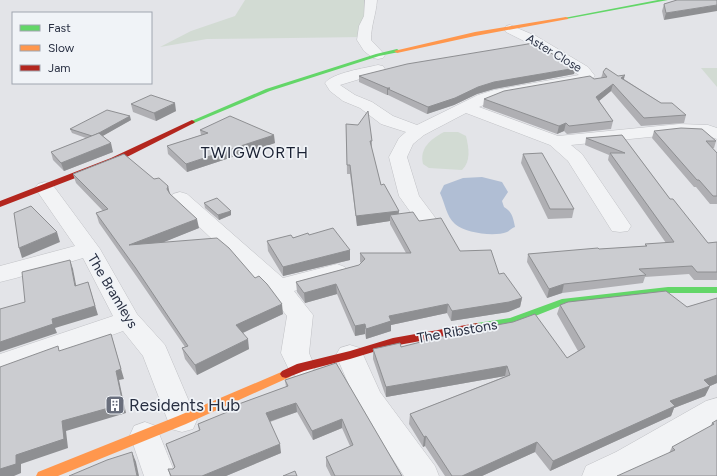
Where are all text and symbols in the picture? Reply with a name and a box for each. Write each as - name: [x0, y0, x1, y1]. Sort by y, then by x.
- legend: [12, 12, 152, 84]
- text: Fast: [48, 21, 71, 35]
- street label: Aster Close: [524, 31, 585, 75]
- text: Slow: [48, 41, 75, 55]
- text: Jam: [48, 61, 71, 75]
- district label: TWIGWORTH: [201, 143, 309, 162]
- street label: The Bramleys: [84, 251, 141, 331]
- street label: The Ribstons: [416, 316, 499, 347]
- building icon: Residents Hub: [104, 394, 126, 416]
- place label: Residents Hub: [129, 395, 240, 415]

